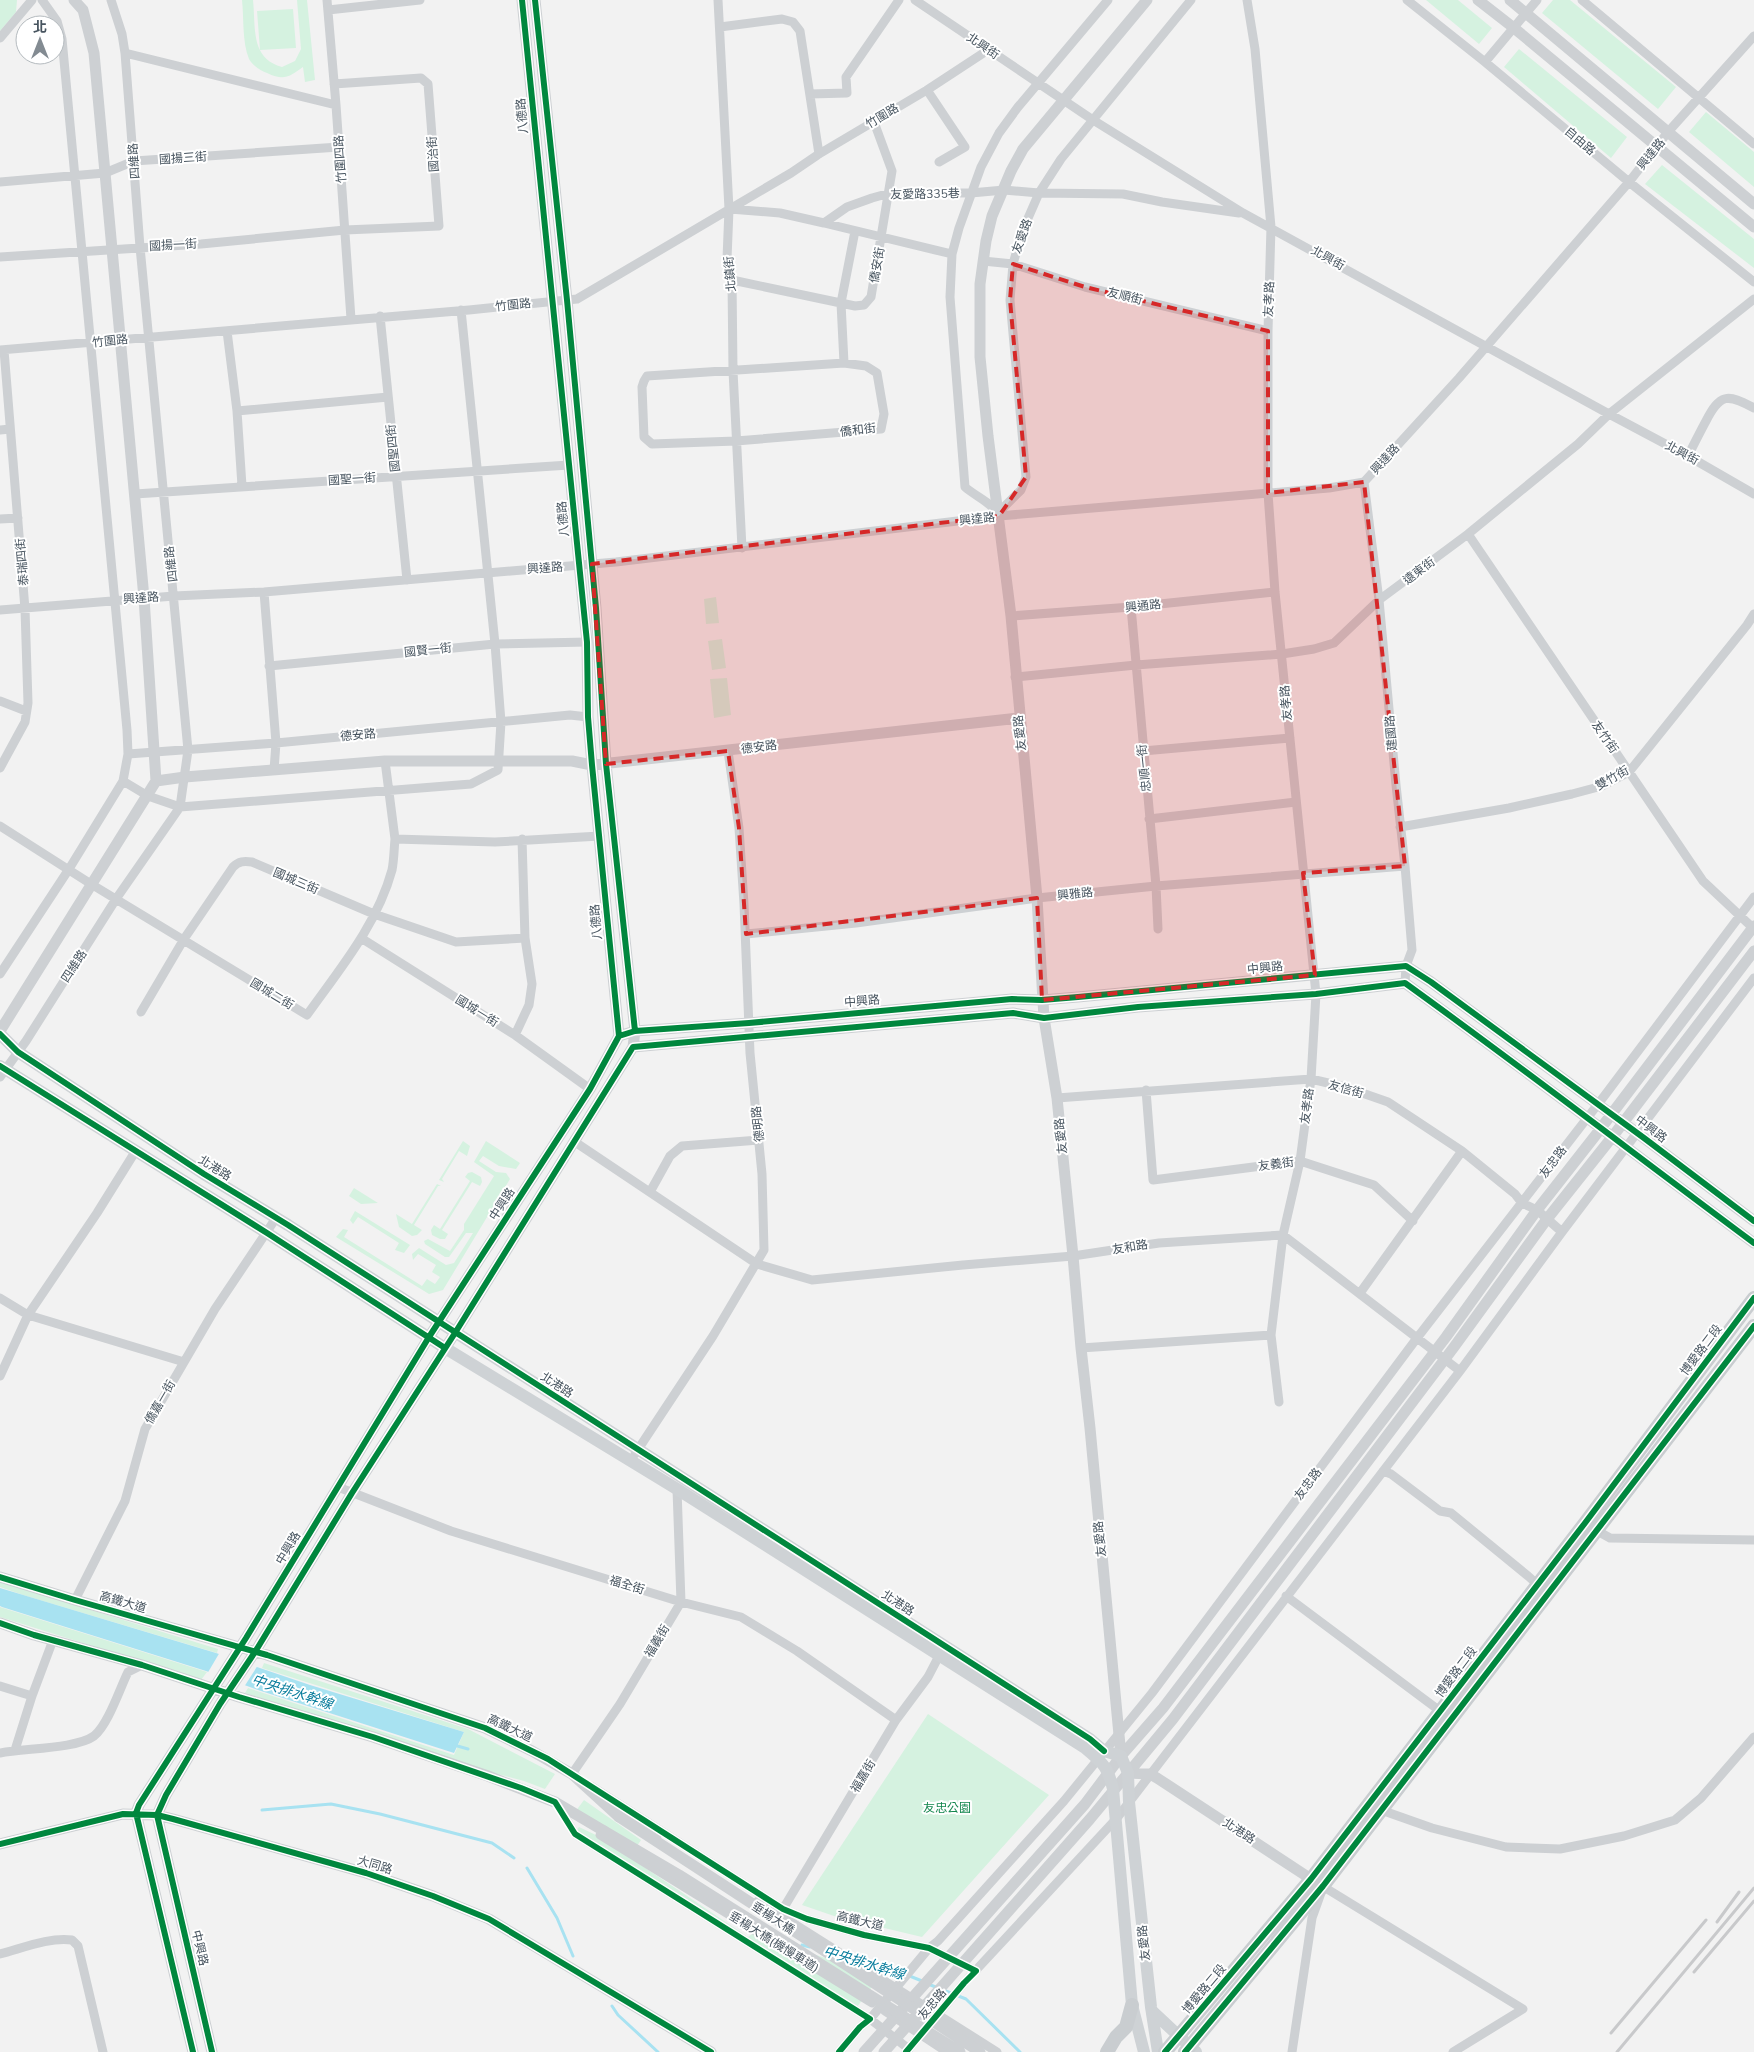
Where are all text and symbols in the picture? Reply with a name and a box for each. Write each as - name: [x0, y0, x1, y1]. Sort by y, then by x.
- north arrow: [15, 15, 65, 65]
- text: 北: [33, 18, 47, 37]
- street label: 北興街: [964, 29, 1002, 63]
- street label: 八德路: [512, 97, 532, 135]
- street label: 竹圍路: [862, 100, 902, 132]
- street label: 自由路: [1561, 123, 1599, 159]
- street label: 竹圍四路: [330, 134, 350, 184]
- street label: 國治街: [424, 135, 442, 173]
- street label: 興達路: [1633, 135, 1669, 173]
- street label: 四維路: [125, 142, 143, 180]
- street label: 國揚三街: [158, 148, 208, 168]
- street label: 友愛路335巷: [890, 185, 960, 203]
- street label: 友愛路: [1008, 216, 1036, 256]
- street label: 國揚一街: [149, 236, 197, 254]
- street label: 北興街: [1308, 242, 1348, 274]
- street label: 僑安街: [866, 246, 888, 284]
- street label: 北鎮街: [720, 255, 740, 293]
- street label: 友孝路: [1260, 281, 1278, 317]
- street label: 友順街: [1106, 284, 1144, 308]
- street label: 竹圍路: [494, 295, 532, 315]
- street label: 竹圍路: [91, 331, 129, 351]
- street label: 僑和街: [839, 420, 877, 440]
- street label: 國聖四街: [383, 423, 403, 473]
- street label: 北興街: [1662, 437, 1702, 469]
- street label: 興達路: [1367, 440, 1403, 478]
- street label: 國聖一街: [327, 469, 377, 489]
- street label: 八德路: [553, 500, 573, 538]
- street label: 興達路: [958, 509, 996, 529]
- street label: 泰瑞四街: [12, 537, 32, 587]
- street label: 四維路: [161, 545, 181, 583]
- street label: 遠東街: [1400, 554, 1438, 588]
- street label: 興達路: [526, 559, 564, 577]
- street label: 興達路: [122, 589, 160, 607]
- street label: 興通路: [1124, 596, 1162, 616]
- street label: 國賢一街: [403, 640, 453, 660]
- street label: 友孝路: [1276, 684, 1296, 722]
- street label: 友愛路: [1010, 714, 1030, 752]
- street label: 建國路: [1381, 714, 1401, 752]
- street label: 友竹街: [1588, 718, 1622, 756]
- street label: 德安路: [339, 725, 377, 745]
- street label: 德安路: [740, 737, 778, 757]
- street label: 忠順一街: [1134, 743, 1154, 793]
- street label: 雙竹街: [1592, 762, 1632, 794]
- street label: 國城三街: [271, 864, 321, 898]
- street label: 興雅路: [1056, 884, 1094, 904]
- street label: 八德路: [586, 903, 606, 941]
- street label: 四維路: [57, 947, 91, 985]
- street label: 中興路: [1246, 958, 1284, 978]
- street label: 國城二街: [247, 975, 297, 1013]
- street label: 國城一街: [452, 991, 502, 1031]
- street label: 中興路: [843, 991, 881, 1011]
- street label: 友信街: [1326, 1076, 1366, 1102]
- street label: 友孝路: [1297, 1087, 1317, 1125]
- street label: 德明路: [748, 1105, 768, 1143]
- street label: 中興路: [1632, 1112, 1670, 1146]
- street label: 友愛路: [1051, 1117, 1071, 1155]
- street label: 友忠路: [1536, 1143, 1570, 1181]
- street label: 北港路: [195, 1152, 235, 1184]
- street label: 友義街: [1257, 1154, 1295, 1174]
- street label: 中興路: [485, 1185, 519, 1223]
- street label: 友和路: [1111, 1236, 1149, 1258]
- street label: 博愛路二段: [1677, 1321, 1725, 1379]
- street label: 北港路: [538, 1368, 576, 1402]
- street label: 僑嘉一街: [141, 1377, 179, 1427]
- street label: 友忠路: [1291, 1465, 1325, 1503]
- street label: 友愛路: [1090, 1520, 1110, 1558]
- street label: 中興路: [272, 1528, 304, 1568]
- street label: 福全街: [607, 1572, 647, 1598]
- street label: 北港路: [879, 1586, 917, 1620]
- street label: 高鐵大道: [98, 1588, 148, 1616]
- street label: 福義街: [641, 1621, 673, 1661]
- street label: 博愛路二段: [1432, 1643, 1480, 1701]
- water label: 中央排水幹線: [249, 1670, 337, 1715]
- street label: 高鐵大道: [485, 1711, 535, 1745]
- street label: 福嘉街: [847, 1756, 879, 1796]
- park label: 友忠公園: [923, 1800, 971, 1816]
- street label: 北港路: [1220, 1814, 1258, 1848]
- street label: 大同路: [355, 1852, 395, 1878]
- street label: 垂楊大橋: [749, 1898, 797, 1938]
- street label: 垂楊大橋(機慢車道): [726, 1908, 822, 1976]
- street label: 高鐵大道: [835, 1908, 885, 1934]
- street label: 友愛路: [1134, 1924, 1154, 1962]
- street label: 中興路: [188, 1929, 212, 1967]
- water label: 中央排水幹線: [821, 1942, 909, 1985]
- street label: 博愛路二段: [1179, 1961, 1229, 2017]
- street label: 友忠路: [914, 1985, 950, 2023]

